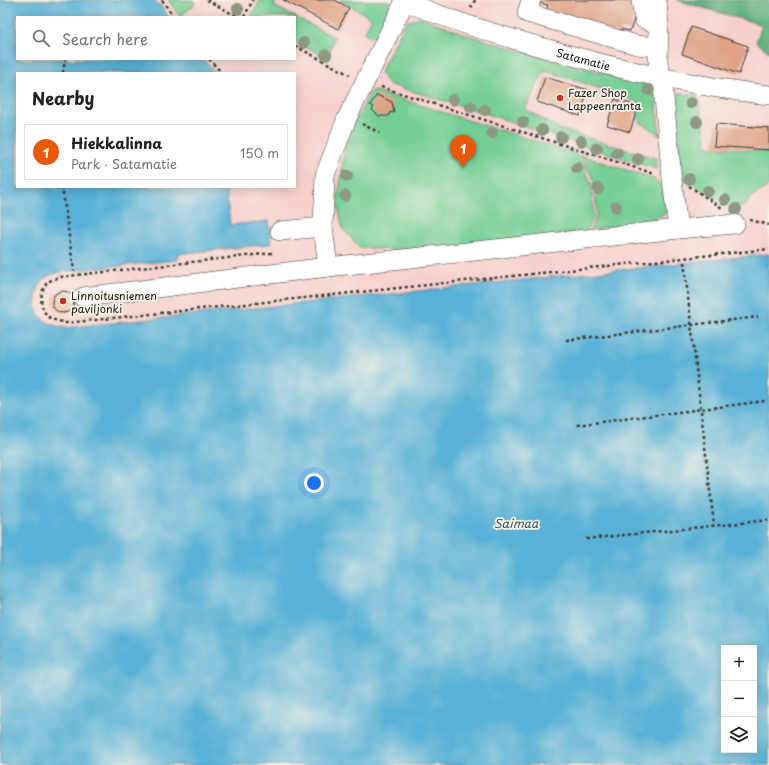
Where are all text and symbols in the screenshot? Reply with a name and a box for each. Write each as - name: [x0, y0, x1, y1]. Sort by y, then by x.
- search box: [16, 16, 296, 60]
- icon: search: [30, 27, 52, 49]
- text: Search here: [62, 27, 148, 50]
- street label: Satamatie: [555, 43, 612, 74]
- place label: Fazer Shop Lappeenranta: [568, 84, 641, 114]
- text: Nearby: [32, 85, 94, 111]
- marker: Fazer Shop Lappeenranta: [555, 93, 565, 103]
- text: Hiekkalinna: [71, 131, 162, 154]
- pin: 1: [450, 135, 476, 168]
- text: 1: [43, 143, 49, 162]
- text: 150 m: [240, 143, 279, 162]
- text: Park · Satamatie: [71, 154, 177, 173]
- place label: Linnoitusniemen paviljonki: [71, 287, 157, 317]
- marker: Linnoitusniemen paviljonki: [58, 296, 68, 306]
- your location: [304, 473, 324, 493]
- water label: Saimaa: [494, 514, 539, 532]
- map controls: [721, 645, 757, 753]
- button: +: [721, 645, 757, 681]
- button: −: [721, 681, 757, 717]
- button: layers: [721, 717, 757, 753]

